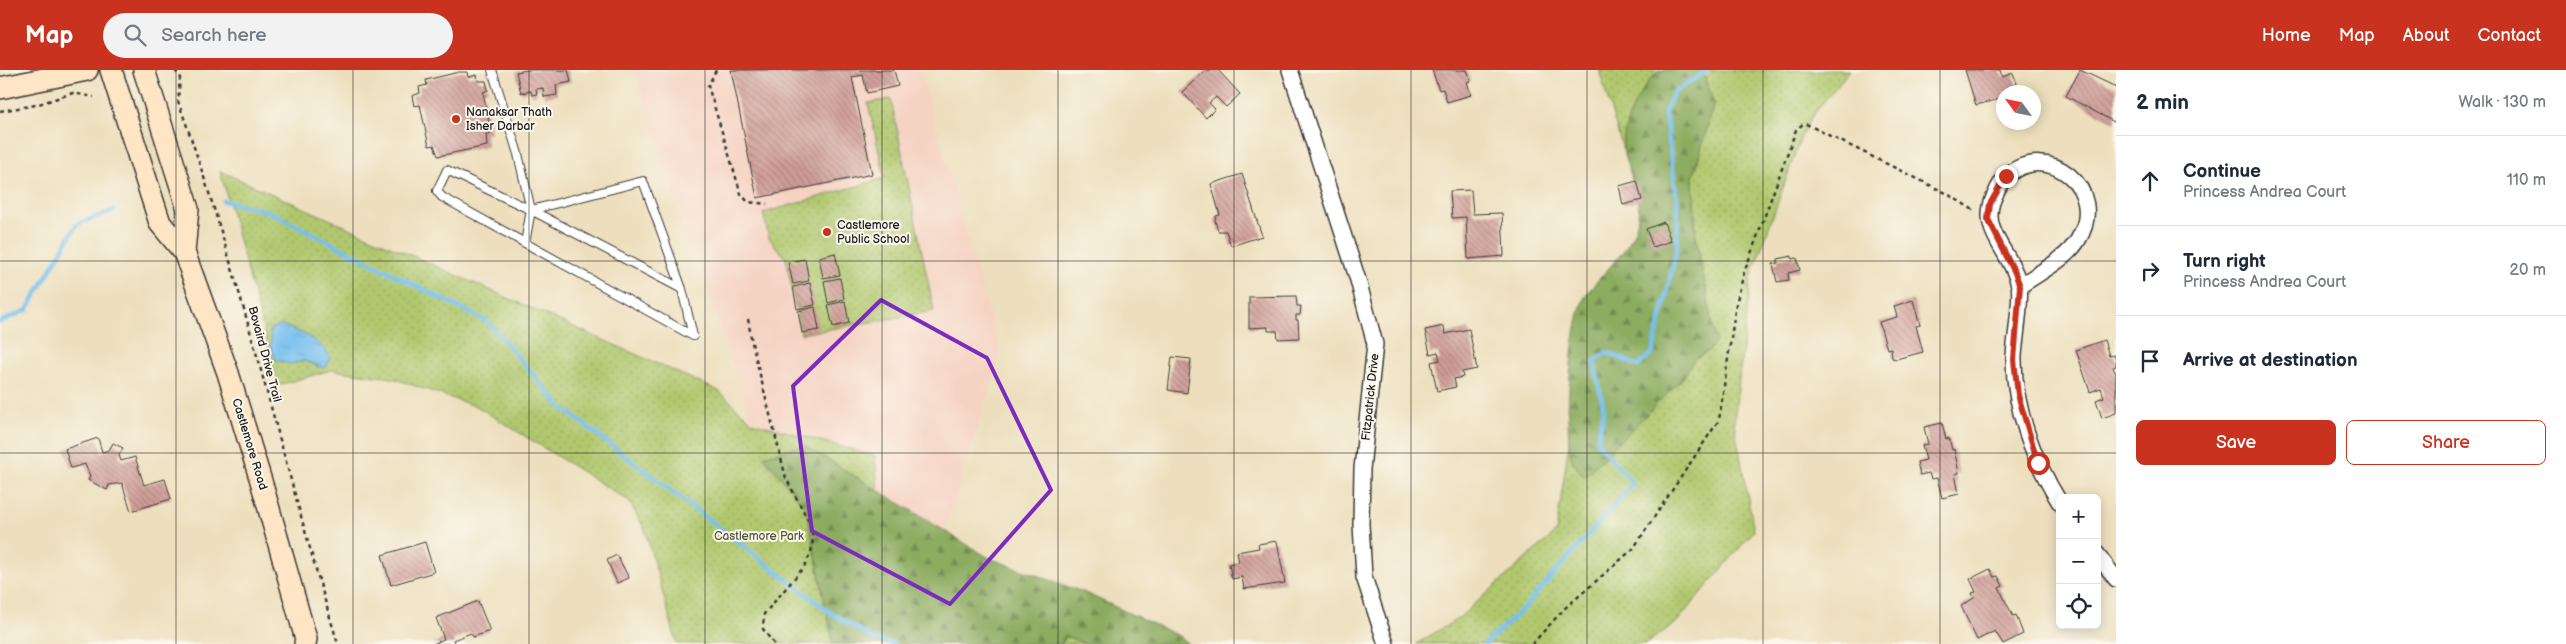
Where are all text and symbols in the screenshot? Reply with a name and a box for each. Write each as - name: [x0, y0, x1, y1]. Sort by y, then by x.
- search box: [103, 13, 453, 58]
- text: Map: [25, 21, 73, 50]
- icon: search: [121, 21, 149, 49]
- text: Search here: [161, 24, 267, 47]
- text: Home: [2262, 25, 2311, 46]
- text: Map: [2339, 25, 2375, 46]
- text: About: [2403, 25, 2450, 46]
- text: Contact: [2478, 25, 2541, 46]
- north arrow: [1996, 85, 2041, 130]
- text: 2 min: [2136, 90, 2189, 115]
- text: Walk · 130 m: [2458, 93, 2546, 112]
- place label: Nanaksar Thath Isher Darbar: [466, 105, 552, 134]
- marker: Nanaksar Thath Isher Darbar: [450, 113, 462, 125]
- text: Continue: [2183, 160, 2261, 183]
- route end: [1995, 165, 2018, 188]
- icon: ahead: [2136, 167, 2164, 195]
- text: 110 m: [2507, 171, 2546, 190]
- text: Princess Andrea Court: [2183, 183, 2346, 202]
- place label: Castlemore Public School: [837, 218, 909, 247]
- marker: Castlemore Public School: [821, 226, 833, 238]
- text: Turn right: [2183, 250, 2266, 273]
- icon: right: [2136, 257, 2164, 285]
- text: 20 m: [2510, 261, 2546, 280]
- text: Princess Andrea Court: [2183, 273, 2346, 292]
- street label: Bovaird Drive Trail: [245, 305, 285, 404]
- icon: arrive: [2136, 347, 2164, 375]
- text: Arrive at destination: [2183, 349, 2358, 372]
- street label: Fitzpatrick Drive: [1358, 353, 1383, 441]
- street label: Castlemore Road: [228, 397, 271, 492]
- button: Save: [2136, 420, 2336, 465]
- button: Share: [2346, 420, 2546, 465]
- route start: [2027, 452, 2050, 475]
- map controls: [2056, 494, 2101, 629]
- button: +: [2056, 494, 2101, 539]
- park label: Castlemore Park: [714, 529, 804, 544]
- button: −: [2056, 539, 2101, 584]
- button: locate: [2056, 584, 2101, 629]

